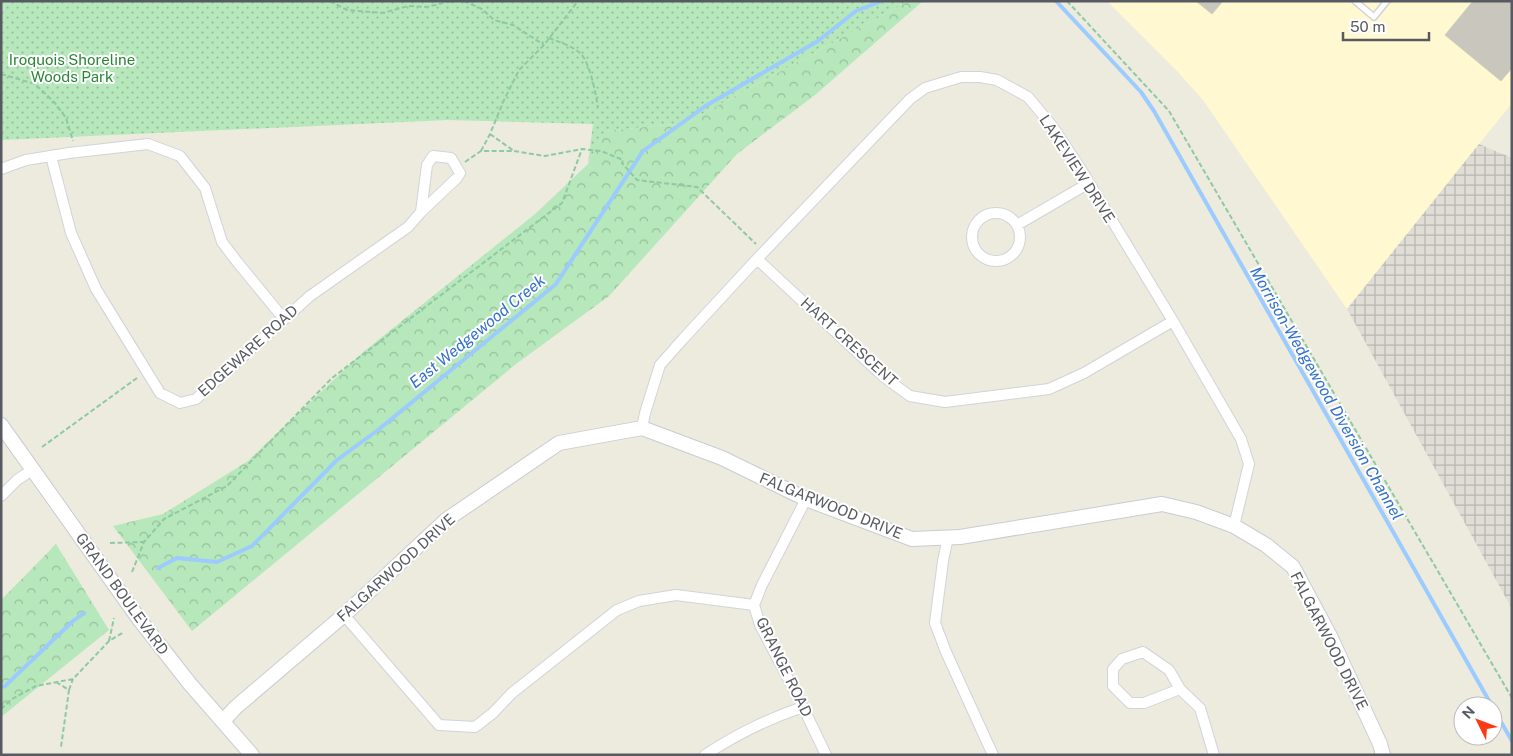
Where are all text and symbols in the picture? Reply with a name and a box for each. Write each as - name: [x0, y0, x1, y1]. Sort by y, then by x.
- scale bar: [1343, 10, 1429, 42]
- text: 50 m: [1350, 18, 1385, 35]
- park label: Iroquois Shoreline Woods Park: [9, 51, 135, 85]
- street label: LAKEVIEW DRIVE: [1036, 112, 1119, 226]
- water label: Morrison-Wedgewood Diversion Channel: [1246, 263, 1407, 523]
- water label: East Wedgewood Creek: [406, 271, 549, 392]
- street label: HART CRESCENT: [797, 294, 901, 390]
- street label: EDGEWARE ROAD: [194, 301, 301, 400]
- street label: FALGARWOOD DRIVE: [757, 469, 905, 542]
- street label: FALGARWOOD DRIVE: [333, 510, 458, 625]
- street label: GRAND BOULEVARD: [73, 530, 172, 658]
- street label: FALGARWOOD DRIVE: [1287, 569, 1372, 713]
- street label: GRANGE ROAD: [753, 614, 816, 719]
- north arrow: [1453, 696, 1503, 746]
- text: N: [1459, 703, 1478, 722]

